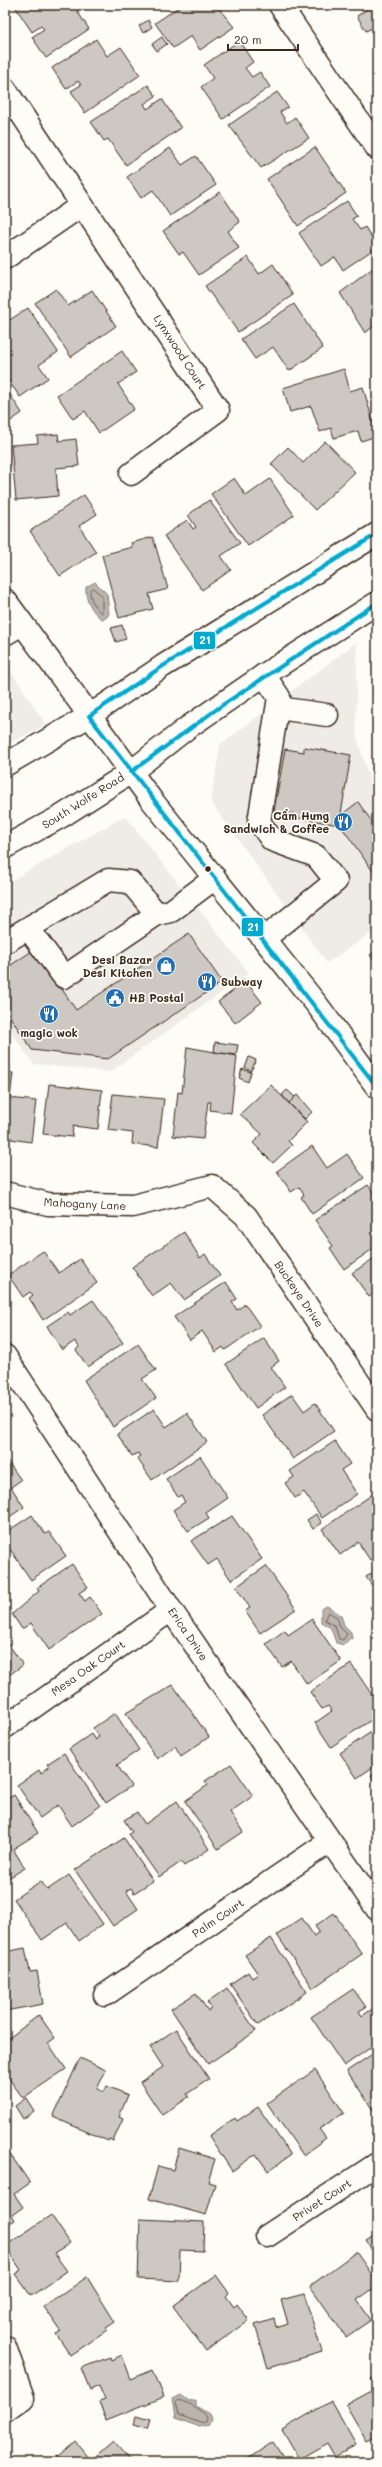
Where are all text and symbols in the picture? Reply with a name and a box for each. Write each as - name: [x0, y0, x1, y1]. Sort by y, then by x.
- scale bar: [228, 26, 298, 52]
- text: 20 m: [234, 31, 262, 47]
- street label: Lynxwood Court: [151, 312, 210, 392]
- line badge: 21: [193, 631, 216, 650]
- text: 21: [199, 632, 211, 647]
- street label: South Wolfe Road: [39, 769, 127, 832]
- place label: Cẩm Hưng Sandwich & Coffee: [223, 808, 329, 836]
- restaurant icon: Cẩm Hưng Sandwich & Coffee: [332, 811, 354, 833]
- unlabelled marker: [203, 864, 213, 874]
- line badge: 21: [241, 917, 264, 937]
- text: 21: [247, 919, 259, 934]
- place label: Desi Bazar Desi Kitchen: [83, 952, 152, 980]
- shop icon: Desi Bazar Desi Kitchen: [155, 955, 177, 977]
- restaurant icon: Subway: [196, 971, 218, 993]
- place label: Subway: [221, 974, 262, 989]
- public building icon: HB Postal: [104, 987, 126, 1009]
- place label: HB Postal: [129, 990, 184, 1005]
- restaurant icon: magic wok: [38, 1003, 60, 1025]
- place label: magic wok: [20, 1025, 78, 1040]
- street label: Mahogany Lane: [43, 1194, 127, 1213]
- street label: Buckeye Drive: [272, 1258, 327, 1330]
- street label: Erica Drive: [165, 1604, 212, 1663]
- street label: Mesa Oak Court: [48, 1636, 128, 1699]
- street label: Palm Court: [189, 1895, 247, 1940]
- street label: Privet Court: [289, 2175, 354, 2224]

